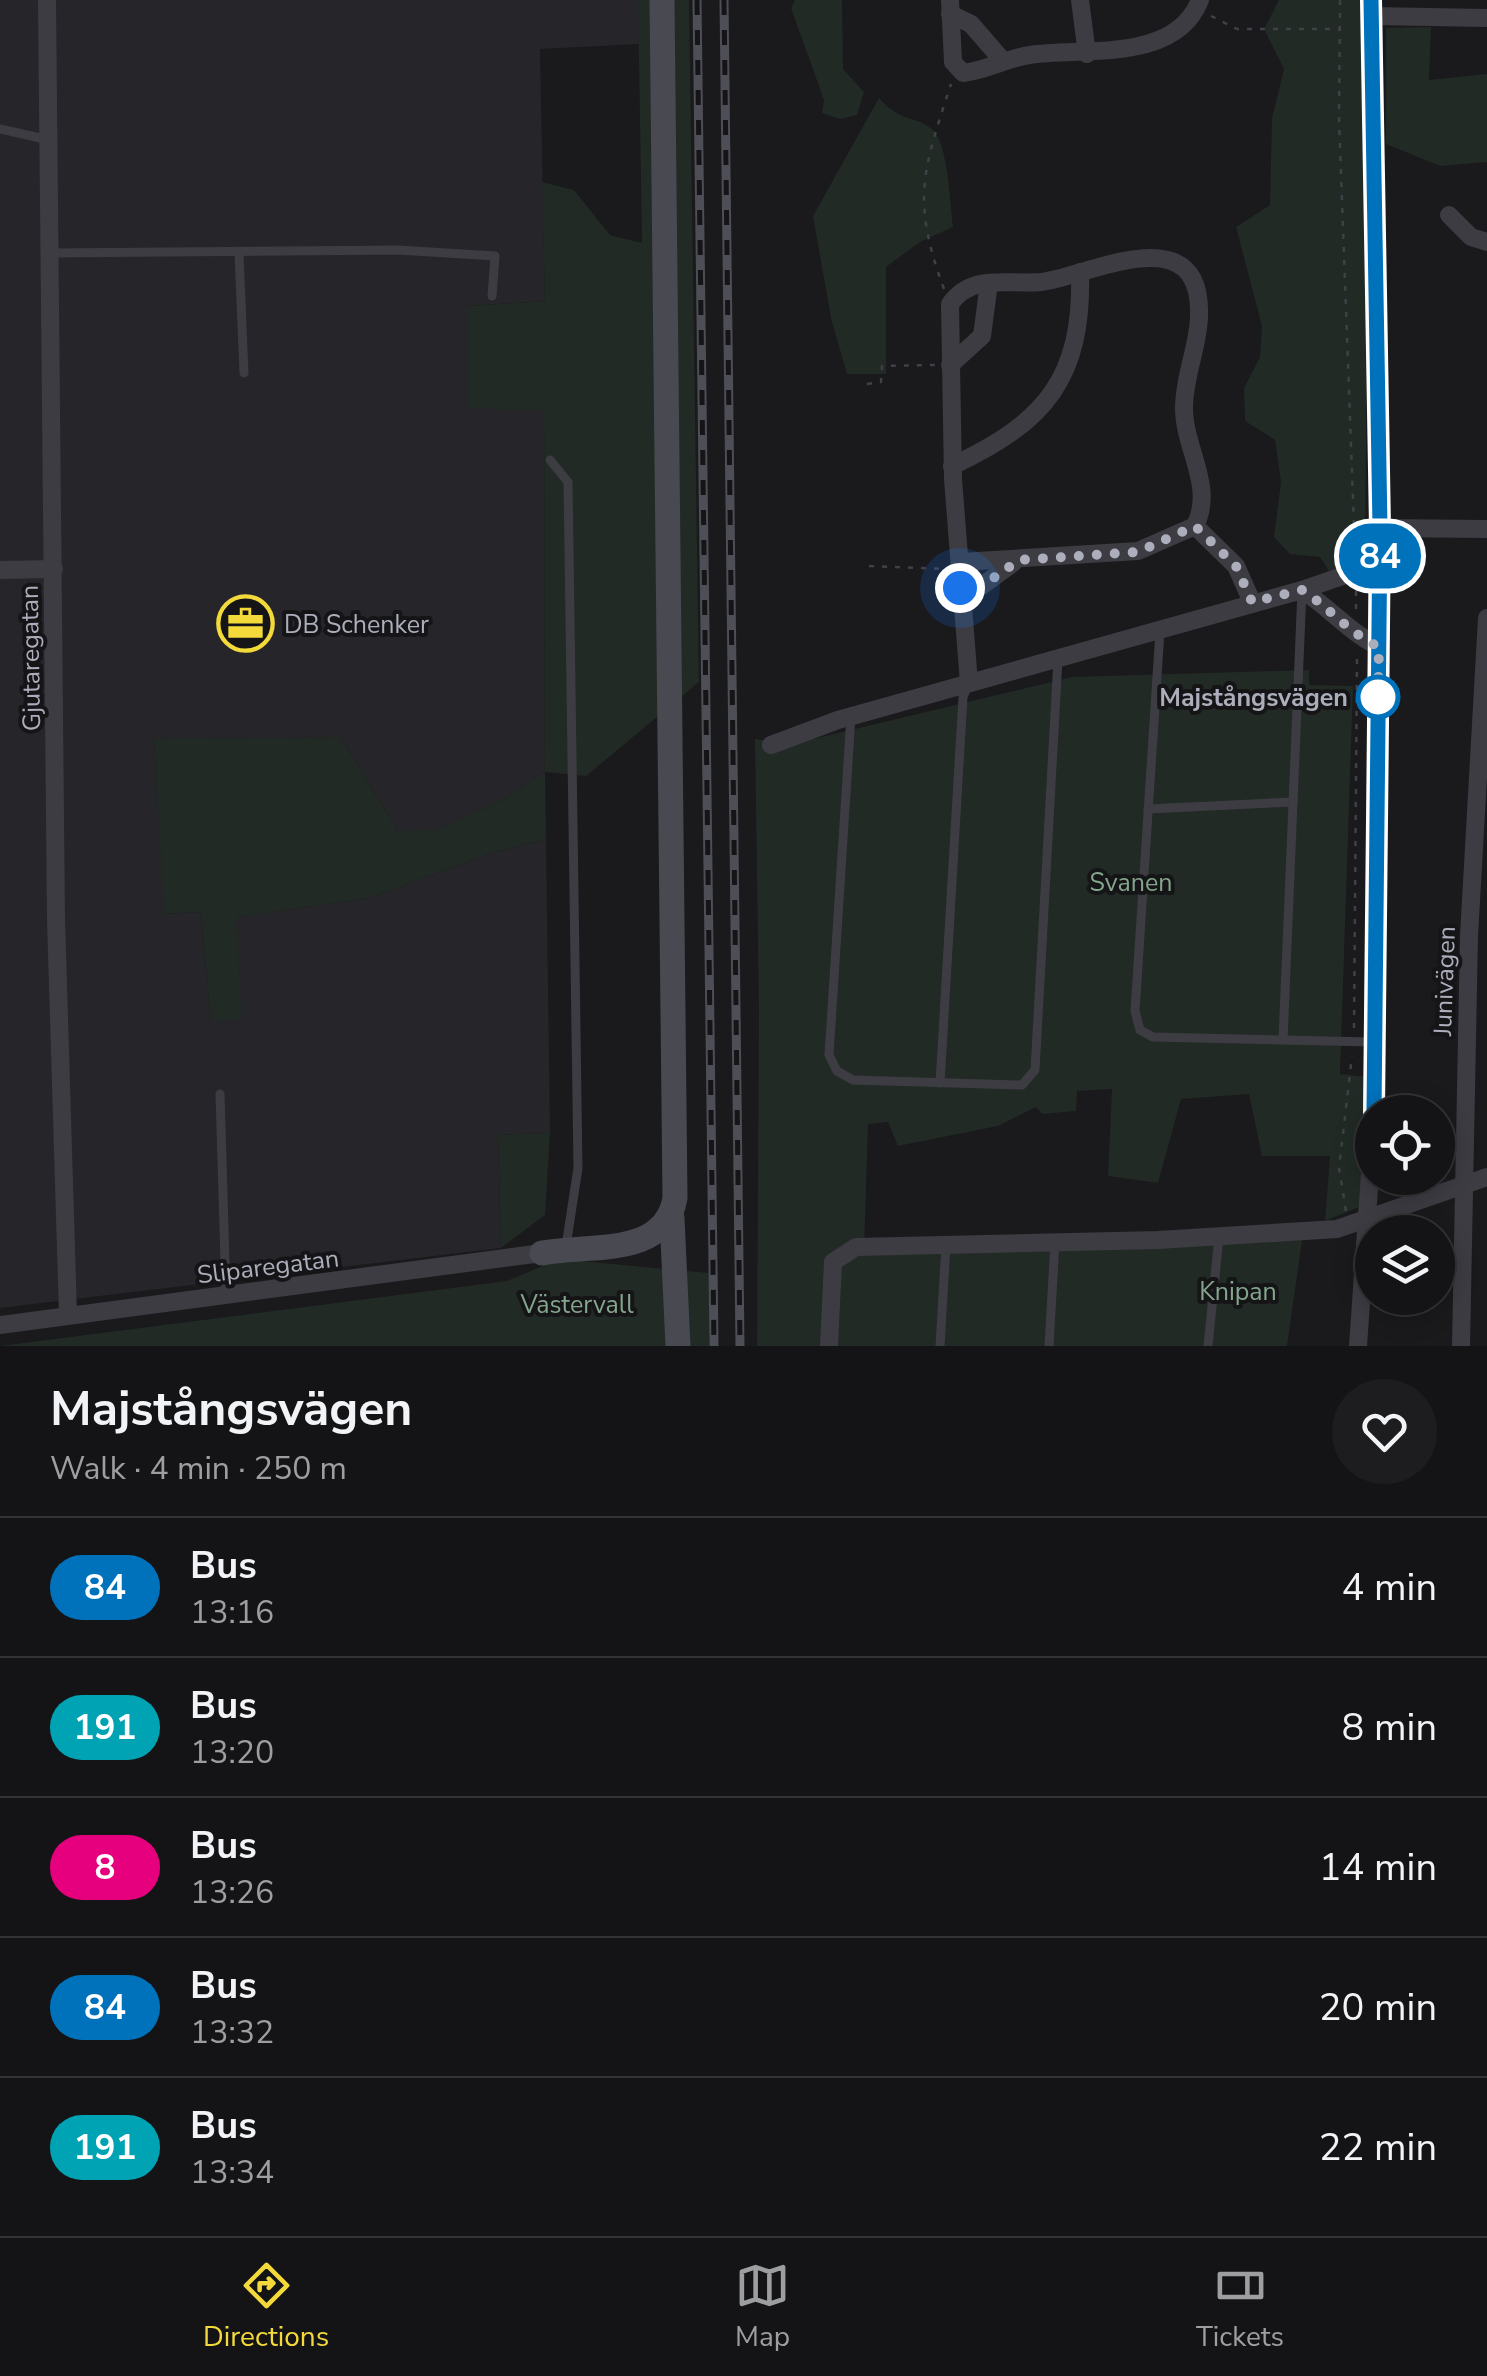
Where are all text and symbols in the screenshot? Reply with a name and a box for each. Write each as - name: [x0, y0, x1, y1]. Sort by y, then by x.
- line badge: 84: [1335, 524, 1425, 588]
- text: 84: [1359, 533, 1401, 580]
- your location: [935, 563, 985, 613]
- street label: Gjutaregatan: [13, 585, 49, 731]
- office icon: DB Schenker: [215, 594, 275, 654]
- place label: DB Schenker: [284, 608, 429, 642]
- marker: Majstångsvägen: [1357, 676, 1399, 718]
- place label: Majstångsvägen: [1159, 681, 1348, 715]
- park label: Svanen: [1090, 866, 1172, 900]
- street label: Junivägen: [1426, 925, 1464, 1038]
- map controls: [1355, 1095, 1455, 1315]
- button: locate: [1355, 1095, 1455, 1195]
- button: layers: [1355, 1215, 1455, 1315]
- street label: Sliparegatan: [195, 1241, 341, 1293]
- park label: Knipan: [1199, 1275, 1277, 1309]
- park label: Västervall: [519, 1288, 634, 1322]
- text: Majstångsvägen: [50, 1376, 412, 1442]
- button: heart: [1332, 1379, 1437, 1484]
- text: Walk · 4 min · 250 m: [50, 1447, 347, 1490]
- text: Bus: [190, 1540, 257, 1591]
- text: 4 min: [1342, 1562, 1437, 1613]
- text: 84: [84, 1564, 126, 1611]
- text: 13:16: [190, 1591, 274, 1634]
- text: Bus: [190, 1680, 257, 1731]
- text: 8 min: [1342, 1702, 1437, 1753]
- text: 191: [73, 1704, 137, 1751]
- text: 13:20: [190, 1731, 274, 1774]
- text: Bus: [190, 1820, 257, 1871]
- text: 14 min: [1319, 1842, 1437, 1893]
- text: 8: [94, 1844, 116, 1891]
- text: 13:26: [190, 1871, 274, 1914]
- text: Bus: [190, 1960, 257, 2011]
- text: 20 min: [1319, 1982, 1437, 2033]
- text: 84: [84, 1984, 126, 2031]
- text: 13:32: [190, 2011, 274, 2054]
- text: Bus: [190, 2100, 257, 2151]
- text: 22 min: [1319, 2122, 1437, 2173]
- text: 191: [73, 2124, 137, 2171]
- text: 13:34: [190, 2151, 274, 2194]
- tab: Directions: [203, 2258, 329, 2356]
- tab: Map: [735, 2258, 790, 2356]
- tab: Tickets: [1196, 2258, 1284, 2356]

